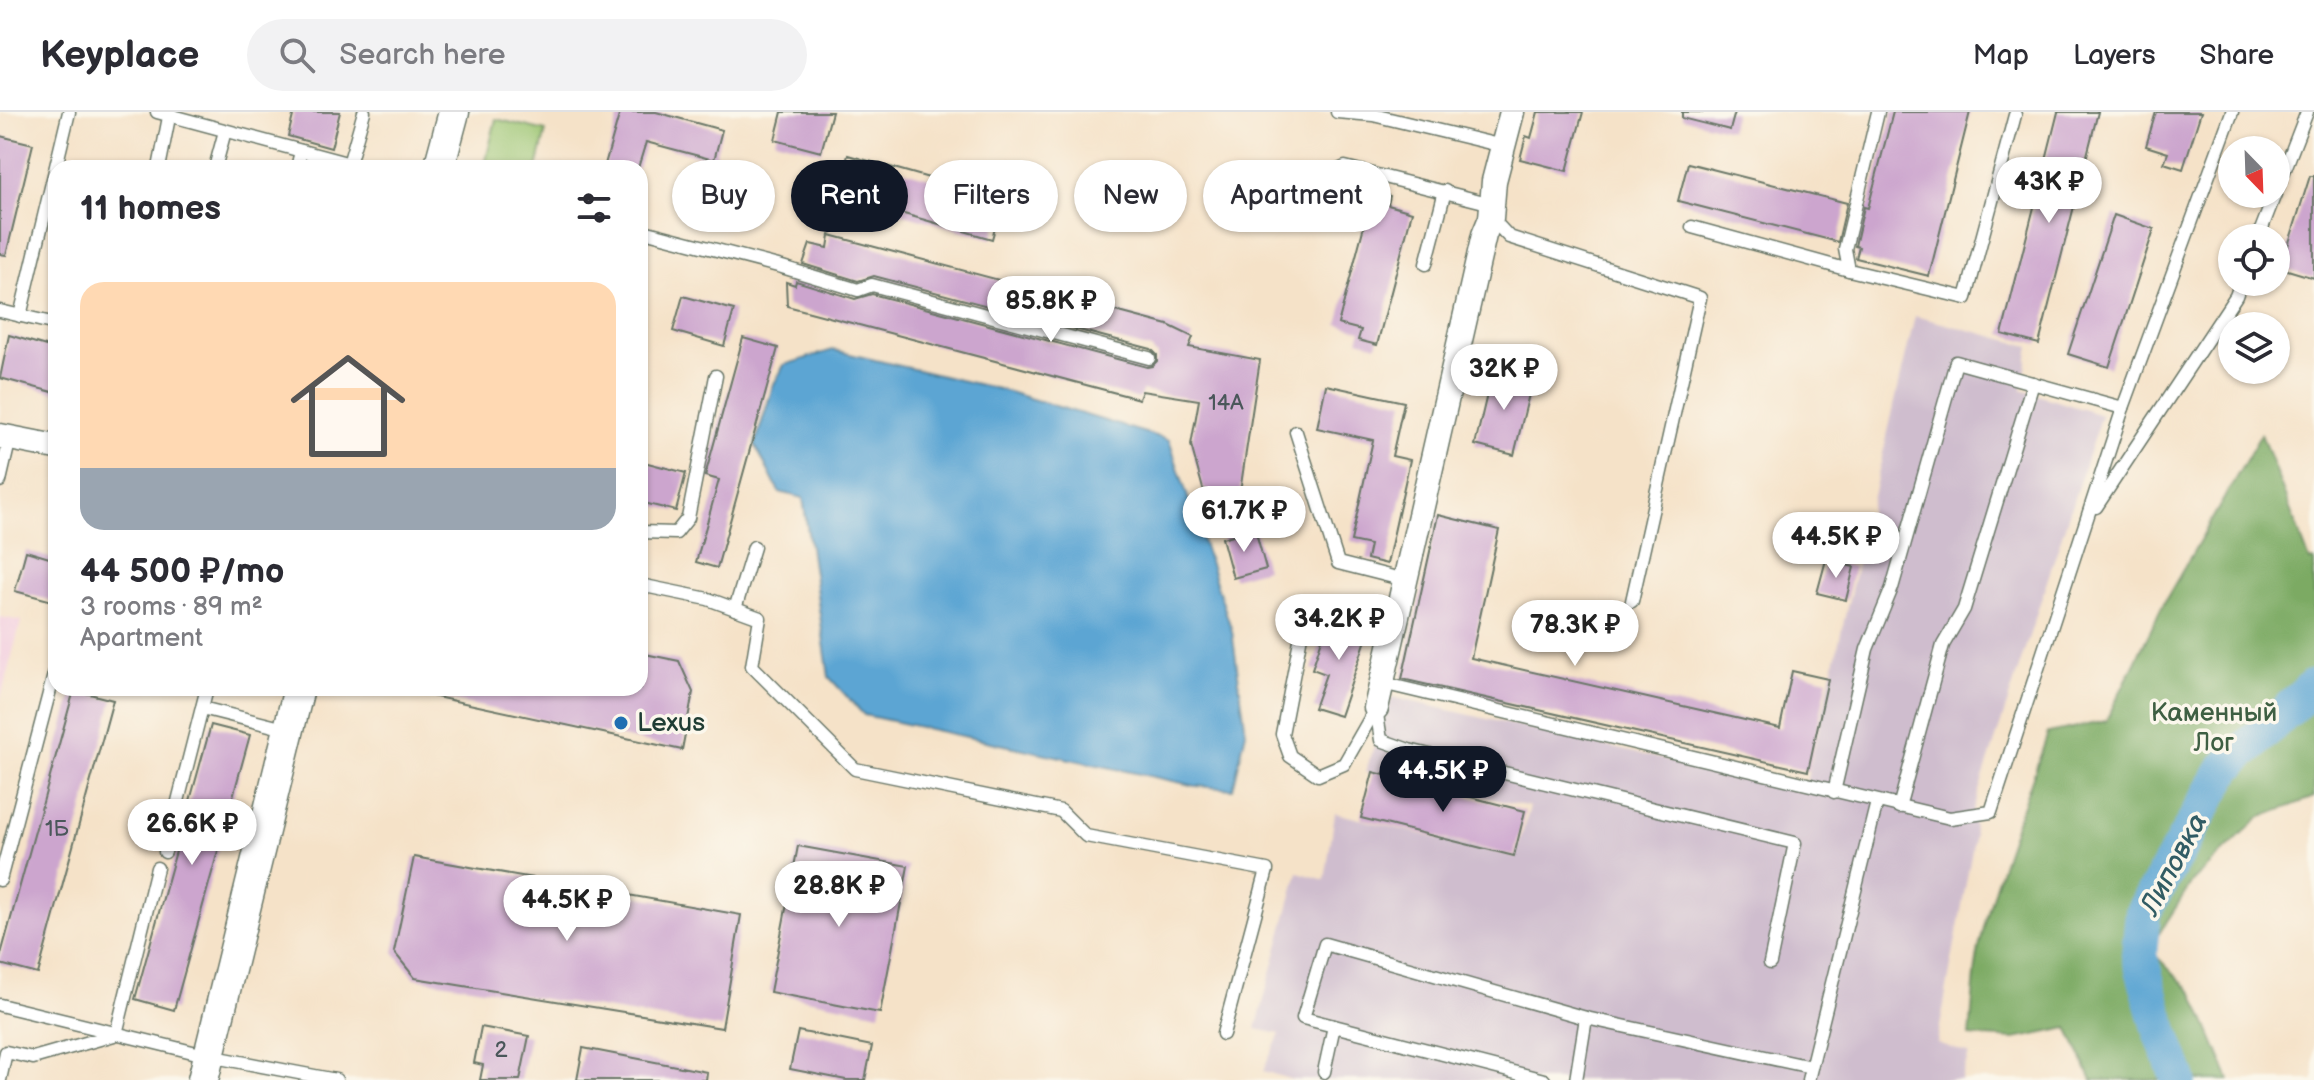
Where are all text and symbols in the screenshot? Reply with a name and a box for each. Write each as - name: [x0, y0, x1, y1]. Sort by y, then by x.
- search box: [247, 19, 807, 91]
- text: Keyplace: [40, 33, 199, 78]
- icon: search: [275, 33, 319, 77]
- text: Search here: [339, 37, 506, 73]
- text: Map: [1973, 39, 2029, 72]
- text: Layers: [2073, 39, 2156, 72]
- text: Share: [2200, 39, 2274, 72]
- north arrow: [2218, 136, 2290, 208]
- map controls: [2218, 136, 2290, 384]
- pin: 43K ₽: [1993, 157, 2105, 225]
- chip: Buy: [672, 160, 775, 232]
- chip: Rent: [791, 160, 908, 232]
- chip: Filters: [924, 160, 1058, 232]
- chip: New: [1074, 160, 1187, 232]
- chip: Apartment: [1203, 160, 1391, 232]
- text: 43K ₽: [2014, 167, 2084, 198]
- icon: filters: [572, 186, 616, 230]
- text: 11 homes: [80, 188, 221, 229]
- button: locate: [2218, 224, 2290, 296]
- pin: 85.8K ₽: [977, 276, 1125, 344]
- text: 85.8K ₽: [1005, 286, 1097, 317]
- button: layers: [2218, 312, 2290, 384]
- icon: home: [276, 334, 420, 478]
- pin: 32K ₽: [1448, 344, 1560, 412]
- text: 32K ₽: [1469, 354, 1539, 385]
- house number: 14А: [1208, 390, 1244, 417]
- pin: 61.7K ₽: [1170, 486, 1318, 554]
- text: 61.7K ₽: [1201, 496, 1287, 527]
- pin: 44.5K ₽: [1762, 512, 1910, 580]
- text: 44.5K ₽: [1790, 522, 1882, 553]
- text: 44 500 ₽/mo: [80, 551, 284, 592]
- text: 3 rooms · 89 m²: [80, 592, 263, 623]
- pin: 34.2K ₽: [1265, 594, 1413, 662]
- pin: 78.3K ₽: [1501, 600, 1649, 668]
- text: 34.2K ₽: [1293, 604, 1385, 635]
- text: 78.3K ₽: [1530, 610, 1620, 641]
- text: Apartment: [80, 623, 203, 654]
- park label: Каменный Лог: [2151, 698, 2277, 759]
- place label: Lexus: [637, 708, 705, 739]
- marker: Lexus: [612, 714, 630, 732]
- pin: 44.5K ₽: [1369, 746, 1517, 814]
- text: 44.5K ₽: [1397, 756, 1489, 787]
- pin: 26.6K ₽: [118, 799, 266, 867]
- water label: Липовка: [2133, 807, 2214, 922]
- text: 26.6K ₽: [146, 809, 238, 840]
- house number: 1Б: [45, 816, 70, 843]
- pin: 28.8K ₽: [765, 861, 913, 929]
- text: 28.8K ₽: [793, 871, 885, 902]
- pin: 44.5K ₽: [493, 875, 641, 943]
- text: 44.5K ₽: [521, 885, 613, 916]
- house number: 2: [495, 1037, 508, 1064]

